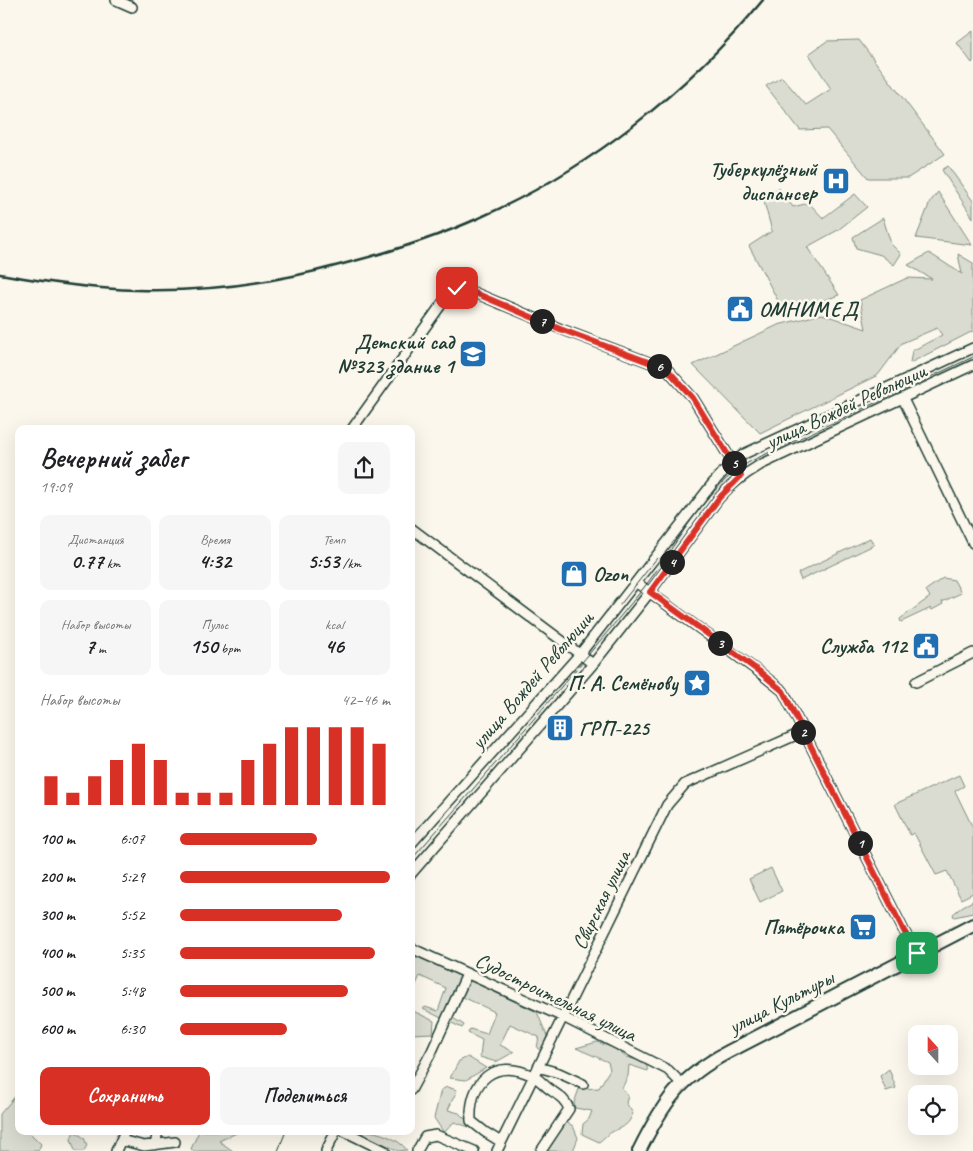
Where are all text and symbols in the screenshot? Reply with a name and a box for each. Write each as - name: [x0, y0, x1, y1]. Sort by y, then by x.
- place label: Туберкулёзный диспансер: [710, 156, 819, 206]
- hospital icon: Туберкулёзный диспансер: [821, 166, 851, 196]
- pin: [436, 267, 478, 309]
- icon: check: [443, 274, 471, 302]
- public building icon: ОМНИМЕД: [725, 294, 755, 324]
- place label: ОМНИМЕД: [759, 296, 860, 322]
- pin: 7: [530, 308, 554, 334]
- text: 7: [539, 313, 546, 330]
- place label: Детский сад №323 здание 1: [337, 329, 457, 380]
- school or university icon: Детский сад №323 здание 1: [458, 339, 488, 369]
- pin: 6: [646, 354, 672, 378]
- street label: улица Вождей Революции: [760, 357, 932, 455]
- text: 6: [656, 358, 663, 375]
- text: Вечерний забег: [40, 440, 187, 475]
- button: share: [338, 442, 390, 494]
- pin: 5: [722, 450, 746, 476]
- text: 5: [731, 455, 738, 472]
- text: 19:09: [40, 477, 72, 497]
- text: Дистанция: [68, 531, 124, 548]
- text: Время: [200, 531, 230, 548]
- text: Темп: [323, 531, 346, 548]
- text: 0.77: [71, 548, 103, 574]
- text: 4:32: [199, 548, 231, 574]
- text: 5:53: [308, 548, 339, 574]
- pin: 4: [660, 550, 684, 574]
- text: 4: [669, 554, 676, 571]
- text: km: [103, 555, 120, 572]
- text: /km: [339, 555, 361, 572]
- shop icon: Ozon: [559, 559, 589, 589]
- place label: Ozon: [593, 561, 628, 587]
- street label: улица Вождей Революции: [464, 604, 600, 756]
- text: Набор высоты: [61, 616, 130, 633]
- text: Пульс: [201, 616, 229, 633]
- text: kcal: [325, 616, 344, 633]
- pin: 3: [708, 630, 732, 656]
- public building icon: Служба 112: [911, 631, 941, 661]
- text: 7: [85, 633, 95, 659]
- text: 150: [190, 633, 218, 659]
- text: 46: [325, 633, 344, 659]
- place label: Служба 112: [820, 633, 910, 659]
- text: 3: [717, 635, 724, 652]
- text: m: [95, 640, 106, 657]
- text: bpm: [218, 640, 240, 657]
- place icon: П. А. Семёнову: [682, 668, 712, 698]
- place label: П. А. Семёнову: [568, 670, 680, 697]
- text: Набор высоты: [40, 690, 119, 710]
- text: 42–46 m: [341, 690, 390, 710]
- building icon: ГРП-225: [545, 713, 575, 743]
- place label: ГРП-225: [579, 715, 651, 741]
- pin: 2: [790, 720, 816, 744]
- text: 2: [800, 724, 807, 741]
- text: 100 m: [40, 829, 75, 849]
- text: 6:07: [120, 829, 145, 849]
- pin: 1: [848, 830, 872, 856]
- text: 1: [857, 835, 864, 852]
- street label: Свирская улица: [566, 844, 637, 954]
- text: 200 m: [40, 867, 75, 887]
- text: 5:29: [120, 867, 145, 887]
- text: 300 m: [40, 905, 75, 925]
- text: 5:52: [120, 905, 145, 925]
- supermarket icon: Пятёрочка: [848, 912, 878, 942]
- place label: Пятёрочка: [764, 914, 846, 940]
- pin: [896, 932, 938, 974]
- icon: arrive: [903, 939, 931, 967]
- text: 400 m: [40, 943, 75, 963]
- text: 5:35: [120, 943, 145, 963]
- street label: Судостроительная улица: [471, 947, 642, 1048]
- street label: улица Культуры: [722, 964, 839, 1040]
- text: 500 m: [40, 981, 74, 1001]
- text: 5:48: [120, 981, 145, 1001]
- text: 600 m: [40, 1019, 75, 1039]
- text: 6:30: [120, 1019, 145, 1039]
- north arrow: [908, 1025, 958, 1075]
- map controls: [908, 1025, 958, 1135]
- button: Сохранить: [40, 1067, 210, 1125]
- button: Поделиться: [220, 1067, 390, 1125]
- button: locate: [908, 1085, 958, 1135]

